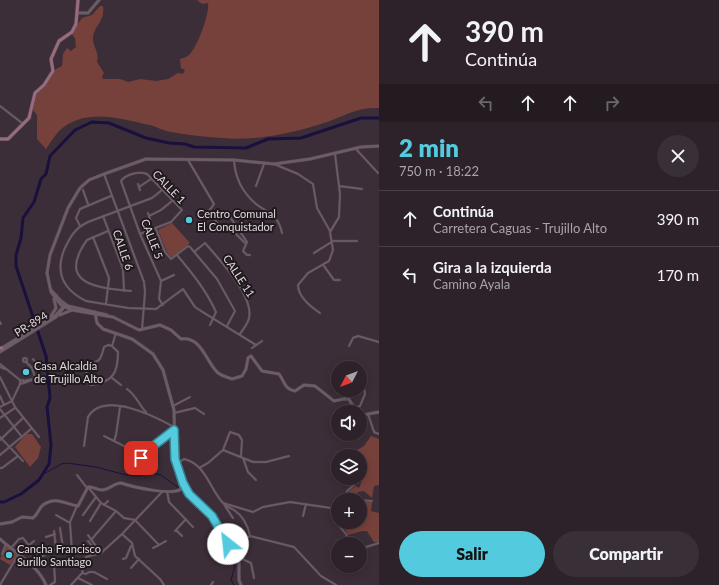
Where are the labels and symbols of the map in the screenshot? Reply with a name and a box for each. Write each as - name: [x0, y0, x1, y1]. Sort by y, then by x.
- street label: CALLE 1: [150, 167, 189, 206]
- place label: Centro Comunal El Conquistador: [197, 207, 276, 233]
- marker: Centro Comunal El Conquistador: [184, 215, 194, 225]
- street label: CALLE 5: [139, 217, 166, 261]
- street label: CALLE 6: [111, 228, 136, 272]
- street label: CALLE 11: [221, 252, 258, 299]
- street label: PR-894: [12, 308, 50, 339]
- place label: Casa Alcaldía de Trujillo Alto: [34, 359, 103, 385]
- north arrow: [331, 361, 367, 397]
- marker: Casa Alcaldía de Trujillo Alto: [21, 367, 31, 377]
- pin: [124, 441, 158, 475]
- position arrow: [207, 523, 249, 565]
- place label: Cancha Francisco Surillo Santiago: [17, 542, 101, 568]
- marker: Cancha Francisco Surillo Santiago: [4, 550, 14, 560]

